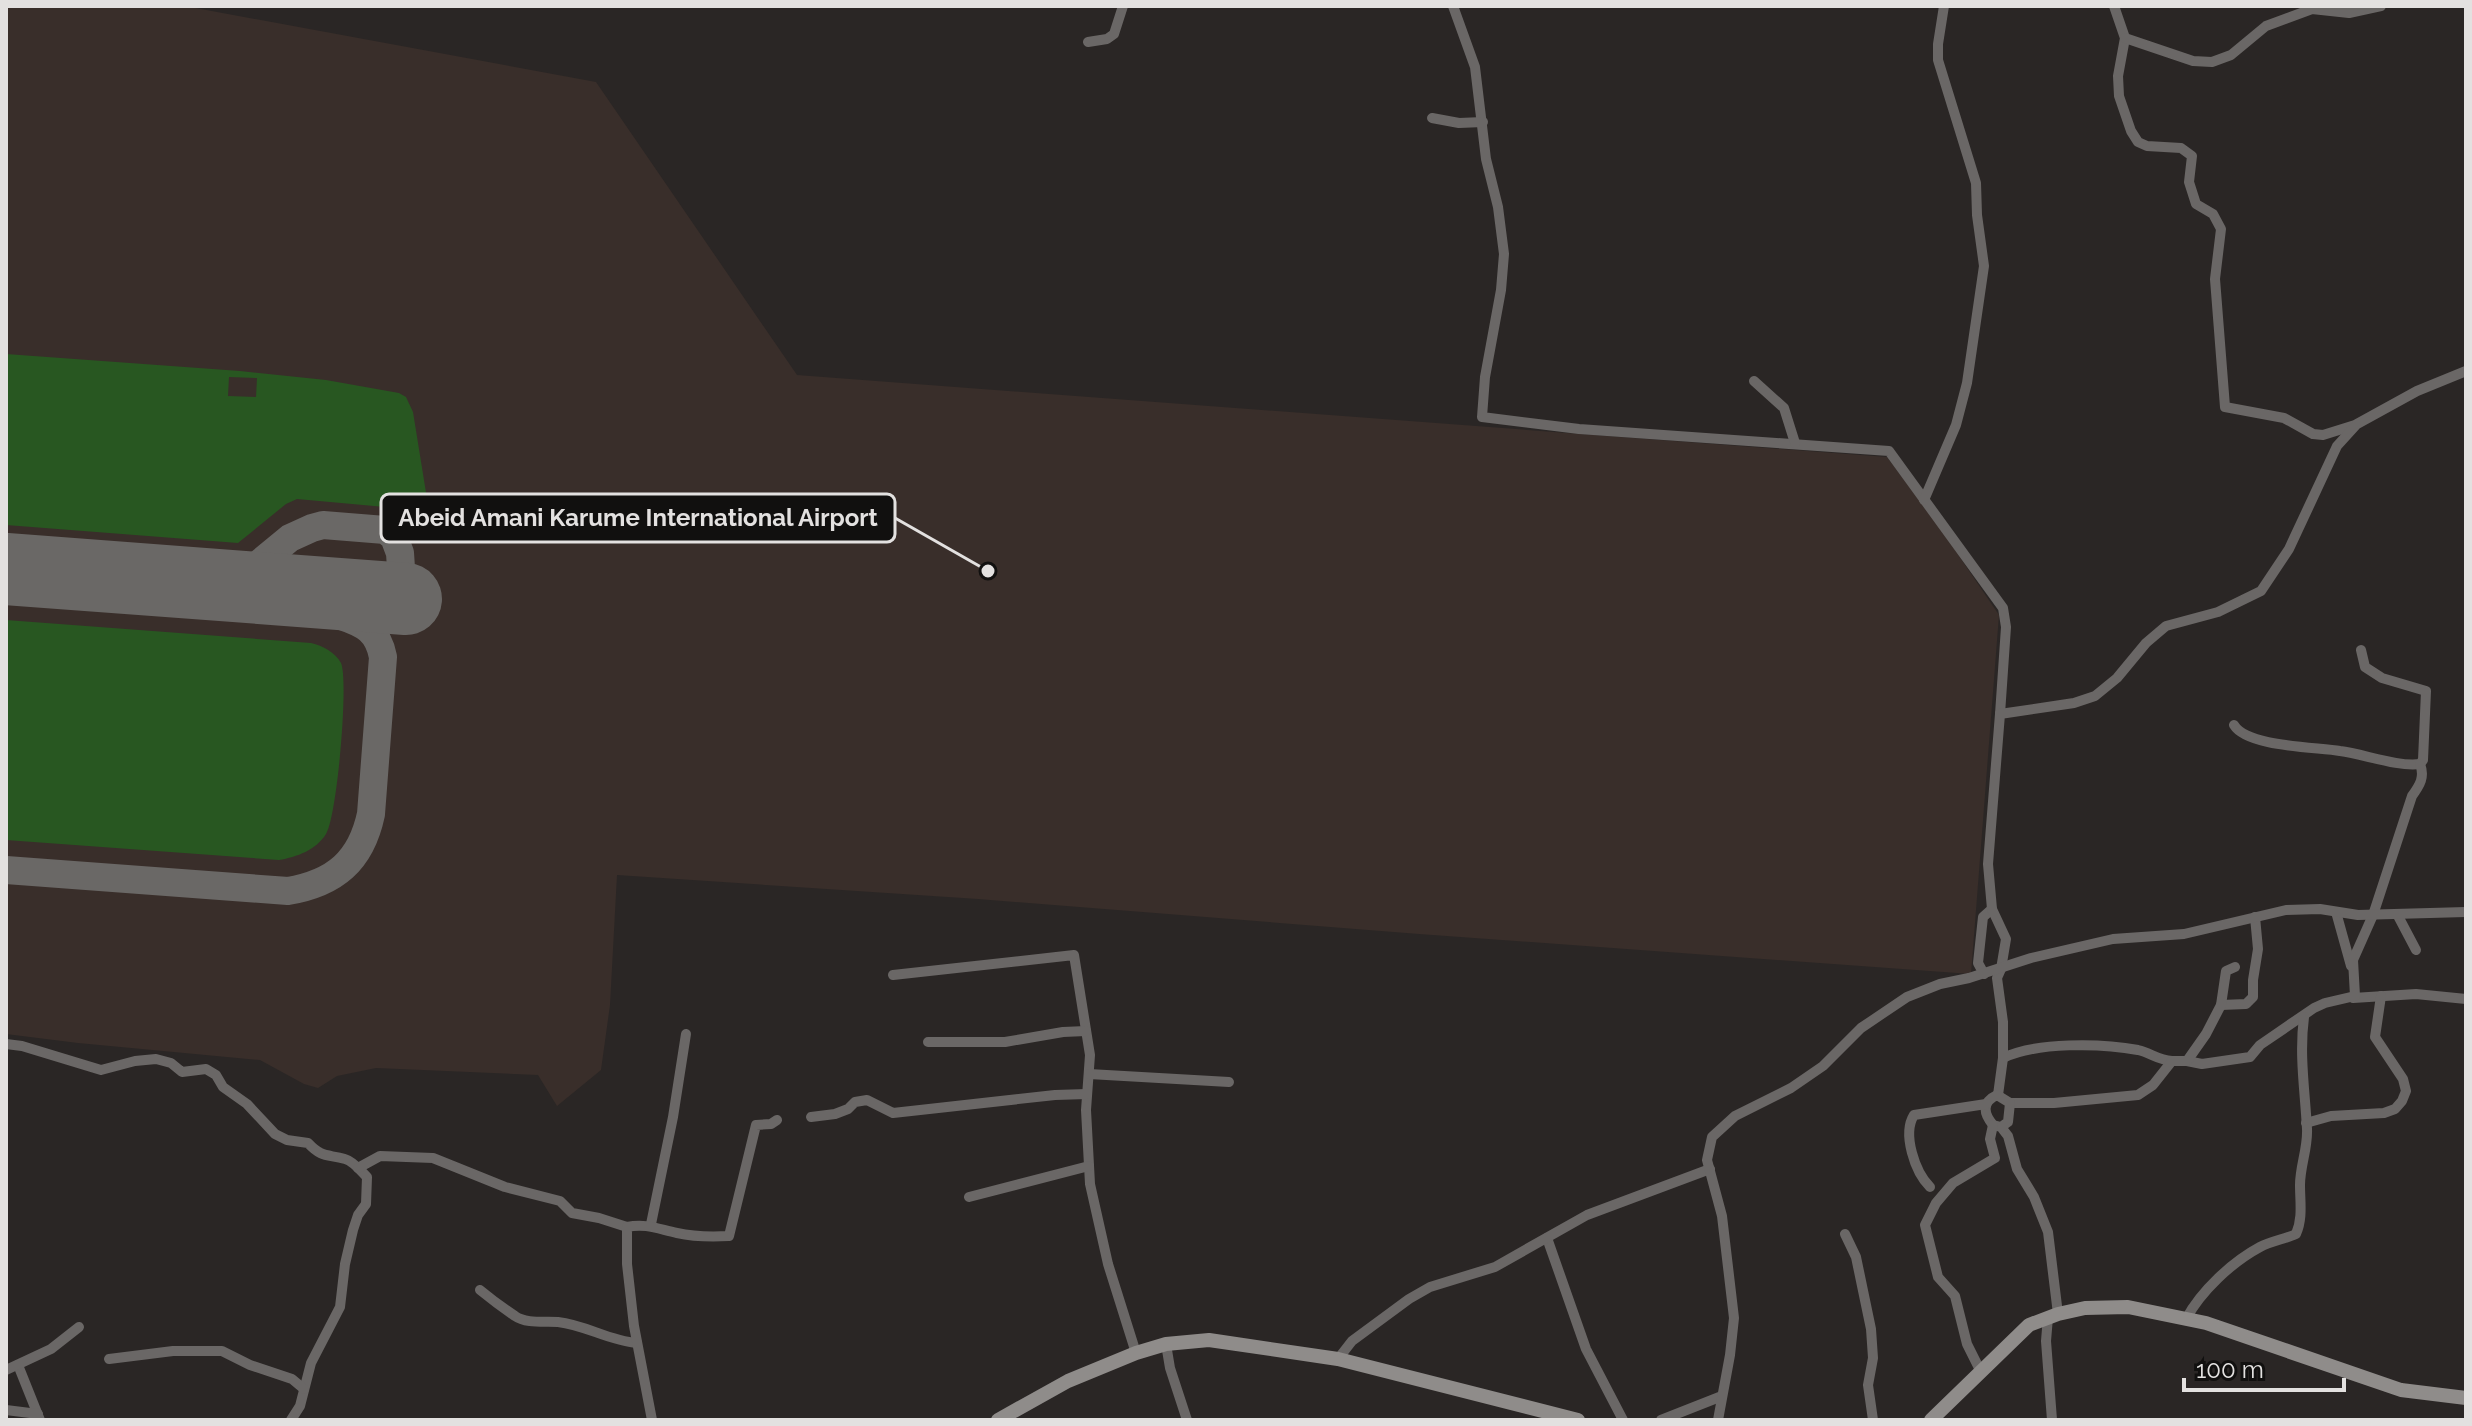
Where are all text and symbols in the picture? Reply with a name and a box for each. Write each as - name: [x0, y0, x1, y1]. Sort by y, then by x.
- callout: Abeid Amani Karume International Airport: [381, 494, 895, 542]
- text: Abeid Amani Karume International Airport: [398, 503, 878, 532]
- scale bar: [2184, 1342, 2344, 1392]
- text: 100 m: [2196, 1355, 2264, 1384]

